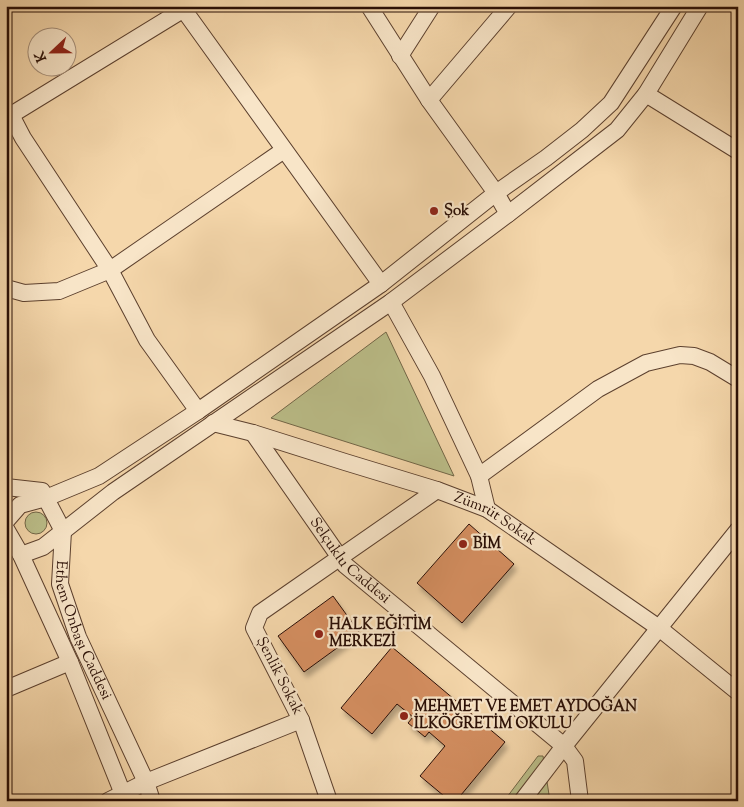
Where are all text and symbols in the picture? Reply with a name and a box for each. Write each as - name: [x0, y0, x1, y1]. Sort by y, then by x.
- north arrow: [28, 28, 78, 78]
- text: K: [30, 47, 53, 65]
- place label: Şok: [444, 201, 470, 222]
- marker: Şok: [428, 205, 440, 217]
- street label: Zümrüt Sokak: [451, 487, 541, 551]
- street label: Selçuklu Caddesi: [304, 513, 395, 609]
- place label: BİM: [473, 532, 501, 555]
- marker: BİM: [457, 538, 469, 550]
- street label: Ethem Onbaşı Caddesi: [50, 560, 117, 703]
- place label: HALK EĞİTİM MERKEZİ: [329, 613, 432, 653]
- marker: HALK EĞİTİM MERKEZİ: [313, 628, 325, 640]
- street label: Şenlik Sokak: [250, 633, 308, 719]
- place label: MEHMET VE EMET AYDOĞAN İLKÖĞRETİM OKULU: [414, 695, 637, 735]
- marker: MEHMET VE EMET AYDOĞAN İLKÖĞRETİM OKULU: [398, 710, 410, 722]

